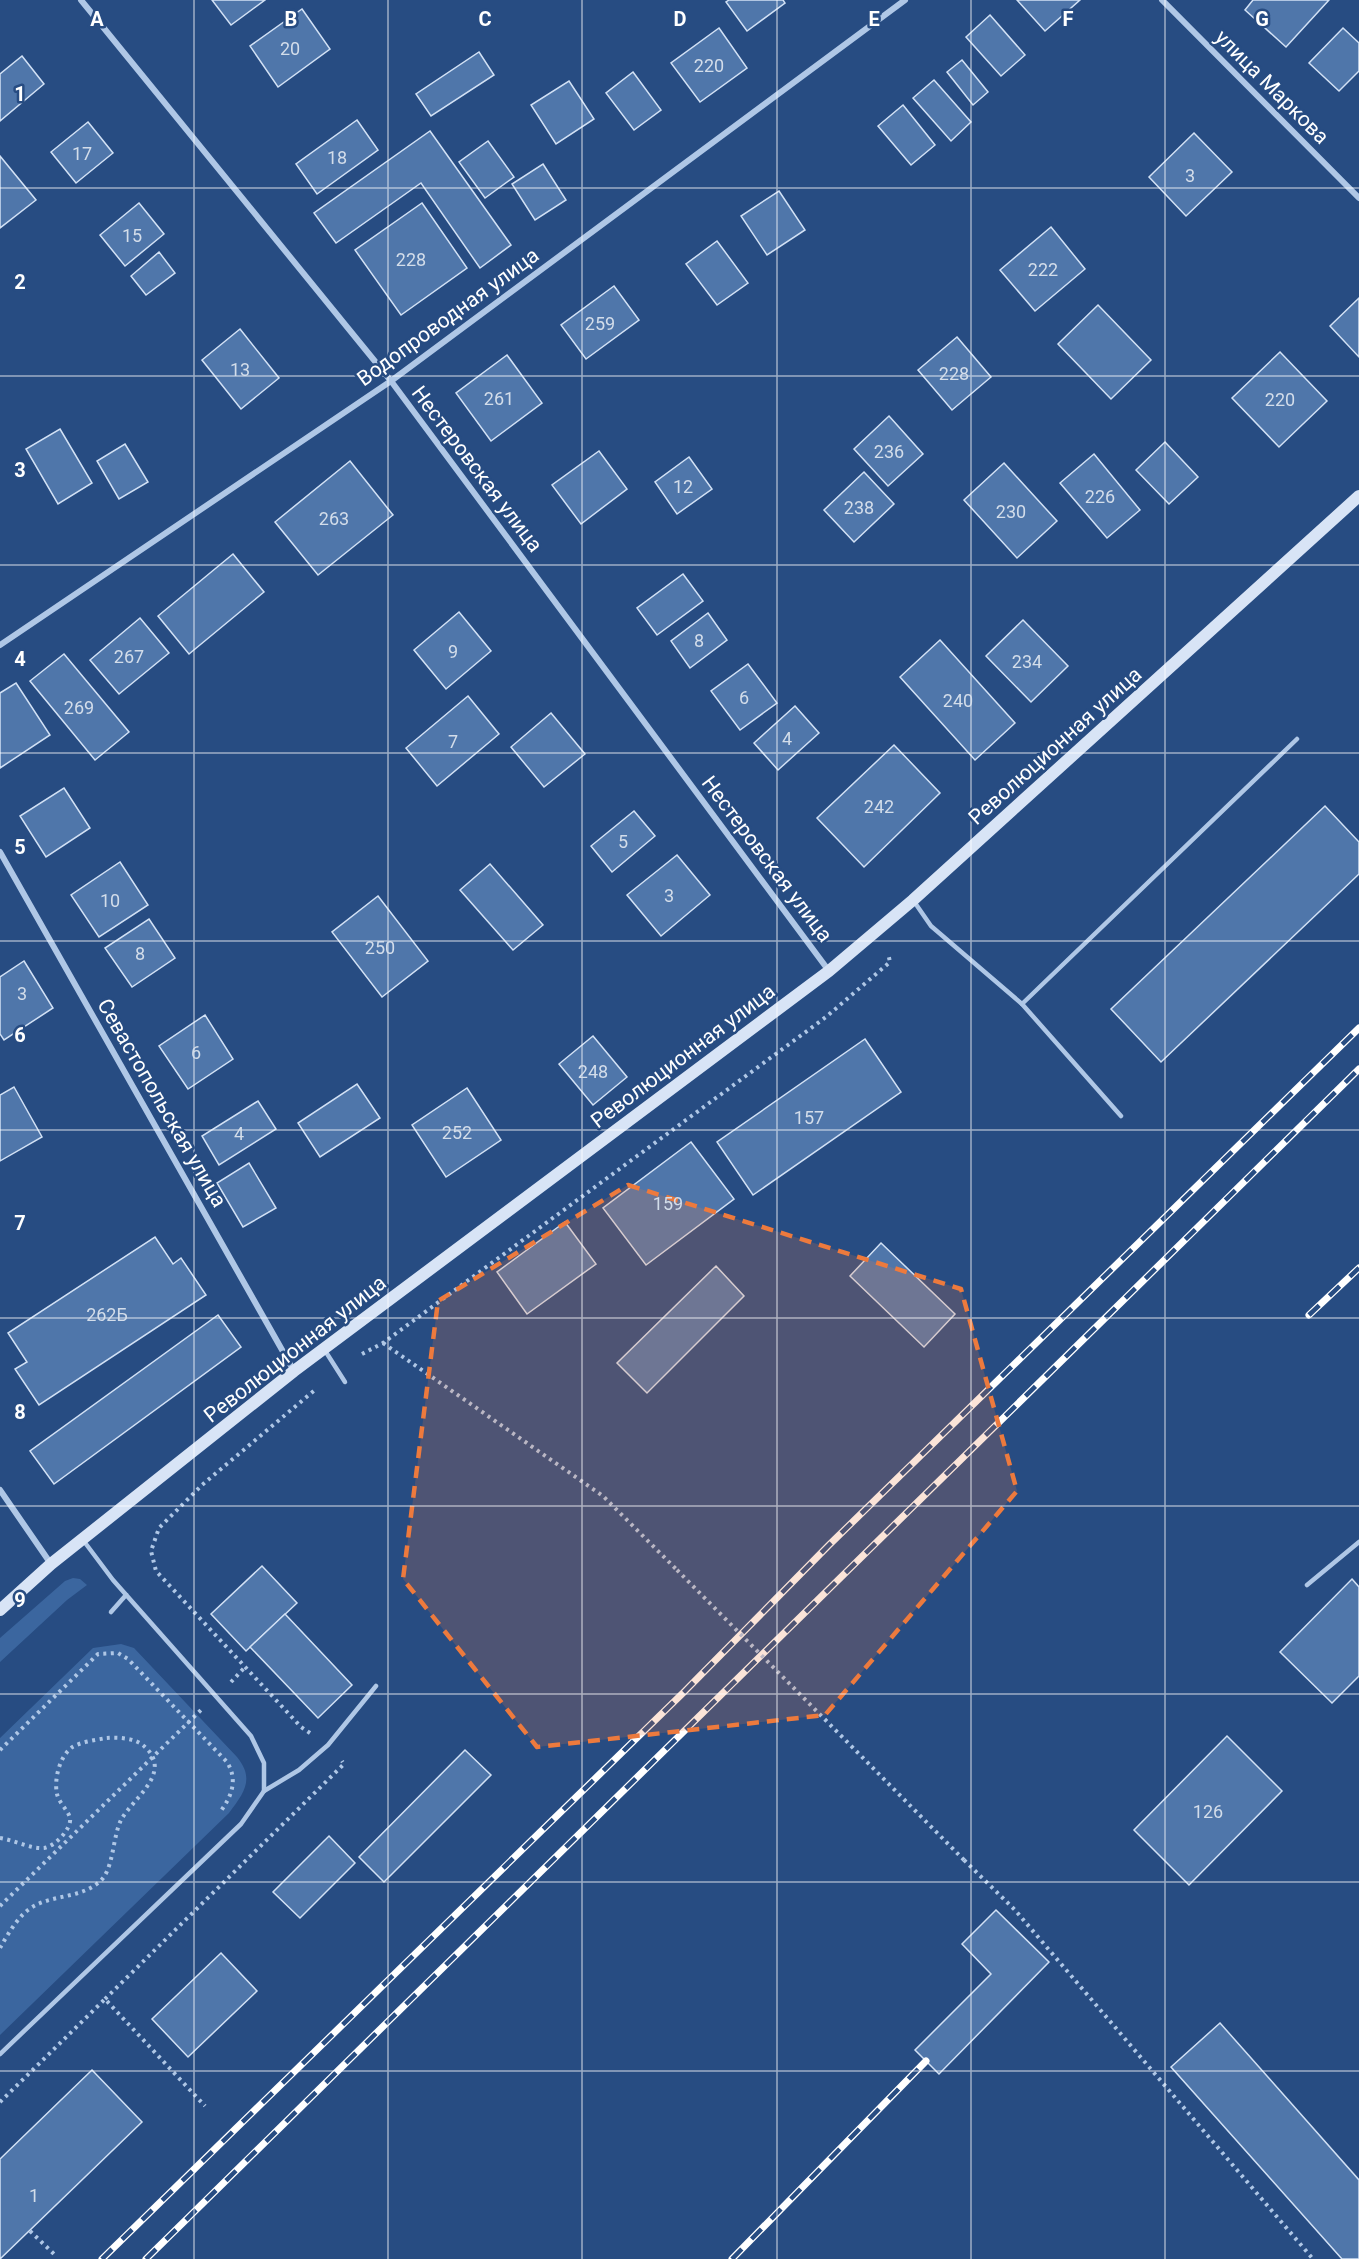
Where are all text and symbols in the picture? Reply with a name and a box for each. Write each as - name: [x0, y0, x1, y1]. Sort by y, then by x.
- text: A: [90, 7, 104, 31]
- text: B: [285, 7, 297, 31]
- text: C: [478, 7, 492, 31]
- text: D: [674, 7, 687, 31]
- text: E: [868, 7, 880, 31]
- text: F: [1063, 7, 1074, 31]
- text: G: [1255, 7, 1269, 31]
- street label: улица Маркова: [1210, 25, 1334, 149]
- house number: 20: [280, 38, 300, 59]
- house number: 220: [694, 55, 724, 76]
- text: 1: [14, 82, 26, 106]
- house number: 17: [72, 143, 92, 164]
- house number: 18: [327, 147, 347, 168]
- house number: 3: [1185, 165, 1195, 186]
- house number: 15: [122, 225, 142, 246]
- street label: Водопроводная улица: [352, 243, 544, 391]
- house number: 228: [396, 249, 426, 270]
- house number: 222: [1028, 259, 1058, 280]
- text: 2: [14, 270, 26, 294]
- house number: 259: [585, 313, 615, 334]
- house number: 13: [230, 359, 250, 380]
- house number: 228: [939, 363, 969, 384]
- street label: Нестеровская улица: [407, 381, 547, 557]
- house number: 261: [484, 388, 514, 409]
- house number: 220: [1265, 389, 1295, 410]
- house number: 236: [874, 441, 904, 462]
- text: 3: [14, 458, 26, 482]
- house number: 12: [673, 476, 693, 497]
- house number: 226: [1085, 486, 1115, 507]
- house number: 238: [844, 497, 874, 518]
- house number: 230: [996, 501, 1026, 522]
- house number: 263: [319, 508, 349, 529]
- house number: 8: [694, 630, 704, 651]
- house number: 9: [448, 641, 458, 662]
- house number: 267: [114, 646, 144, 667]
- text: 4: [14, 647, 26, 671]
- house number: 234: [1012, 651, 1042, 672]
- street label: Революционная улица: [964, 662, 1146, 830]
- house number: 6: [739, 687, 749, 708]
- house number: 240: [943, 690, 973, 711]
- house number: 269: [64, 697, 94, 718]
- house number: 4: [782, 728, 792, 749]
- house number: 7: [448, 731, 458, 752]
- street label: Нестеровская улица: [697, 771, 837, 947]
- house number: 242: [864, 796, 894, 817]
- house number: 5: [618, 831, 628, 852]
- text: 5: [14, 835, 26, 859]
- house number: 3: [664, 885, 674, 906]
- house number: 10: [100, 890, 120, 911]
- house number: 250: [365, 937, 395, 958]
- house number: 8: [135, 943, 145, 964]
- street label: Революционная улица: [586, 979, 780, 1133]
- house number: 3: [17, 983, 27, 1004]
- street label: Севастопольская улица: [92, 995, 232, 1211]
- text: 6: [14, 1023, 26, 1047]
- house number: 6: [191, 1042, 201, 1063]
- house number: 248: [578, 1061, 608, 1082]
- house number: 157: [794, 1107, 824, 1128]
- house number: 252: [442, 1122, 472, 1143]
- house number: 4: [234, 1123, 244, 1144]
- house number: 159: [653, 1193, 683, 1214]
- text: 7: [14, 1211, 26, 1235]
- street label: Революционная улица: [199, 1271, 391, 1427]
- house number: 262Б: [86, 1304, 128, 1325]
- text: 8: [14, 1400, 26, 1424]
- text: 9: [14, 1588, 26, 1612]
- house number: 126: [1193, 1801, 1223, 1822]
- house number: 1: [29, 2185, 39, 2206]

